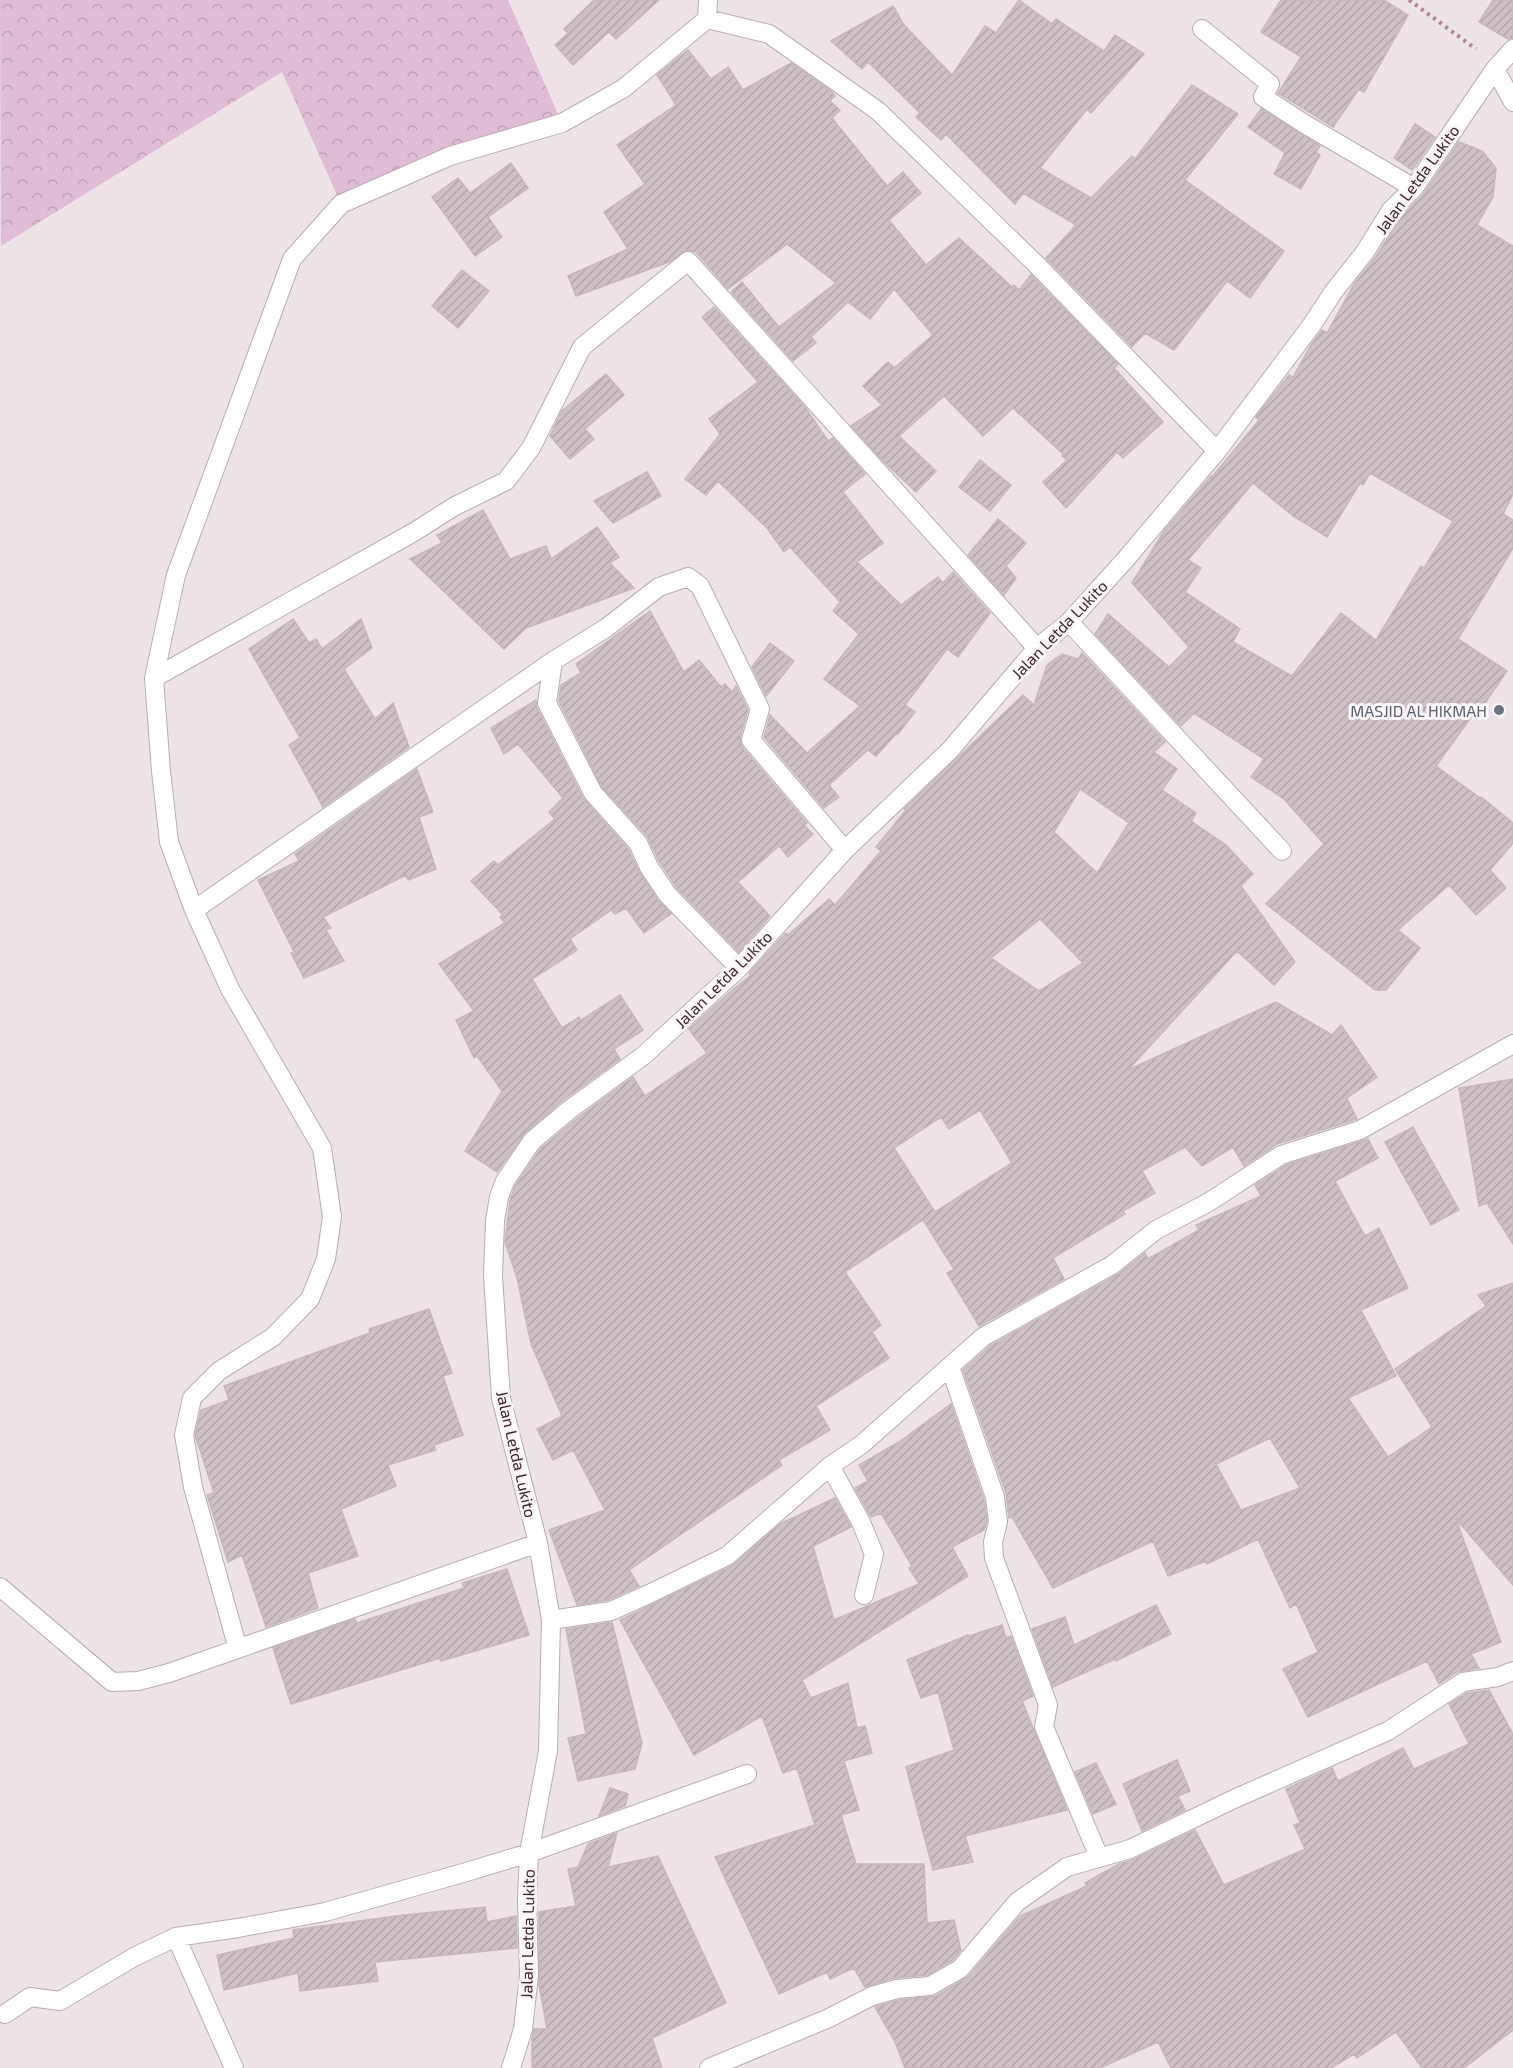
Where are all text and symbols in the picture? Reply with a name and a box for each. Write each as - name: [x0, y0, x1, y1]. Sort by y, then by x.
- street label: Jalan Letda Lukito: [1371, 121, 1463, 237]
- street label: Jalan Letda Lukito: [1007, 576, 1111, 682]
- place label: MASJID AL HIKMAH: [1350, 701, 1487, 720]
- marker: MASJID AL HIKMAH: [1492, 703, 1506, 717]
- street label: Jalan Letda Lukito: [670, 926, 776, 1032]
- street label: Jalan Letda Lukito: [493, 1389, 541, 1519]
- street label: Jalan Letda Lukito: [516, 1869, 538, 1999]

